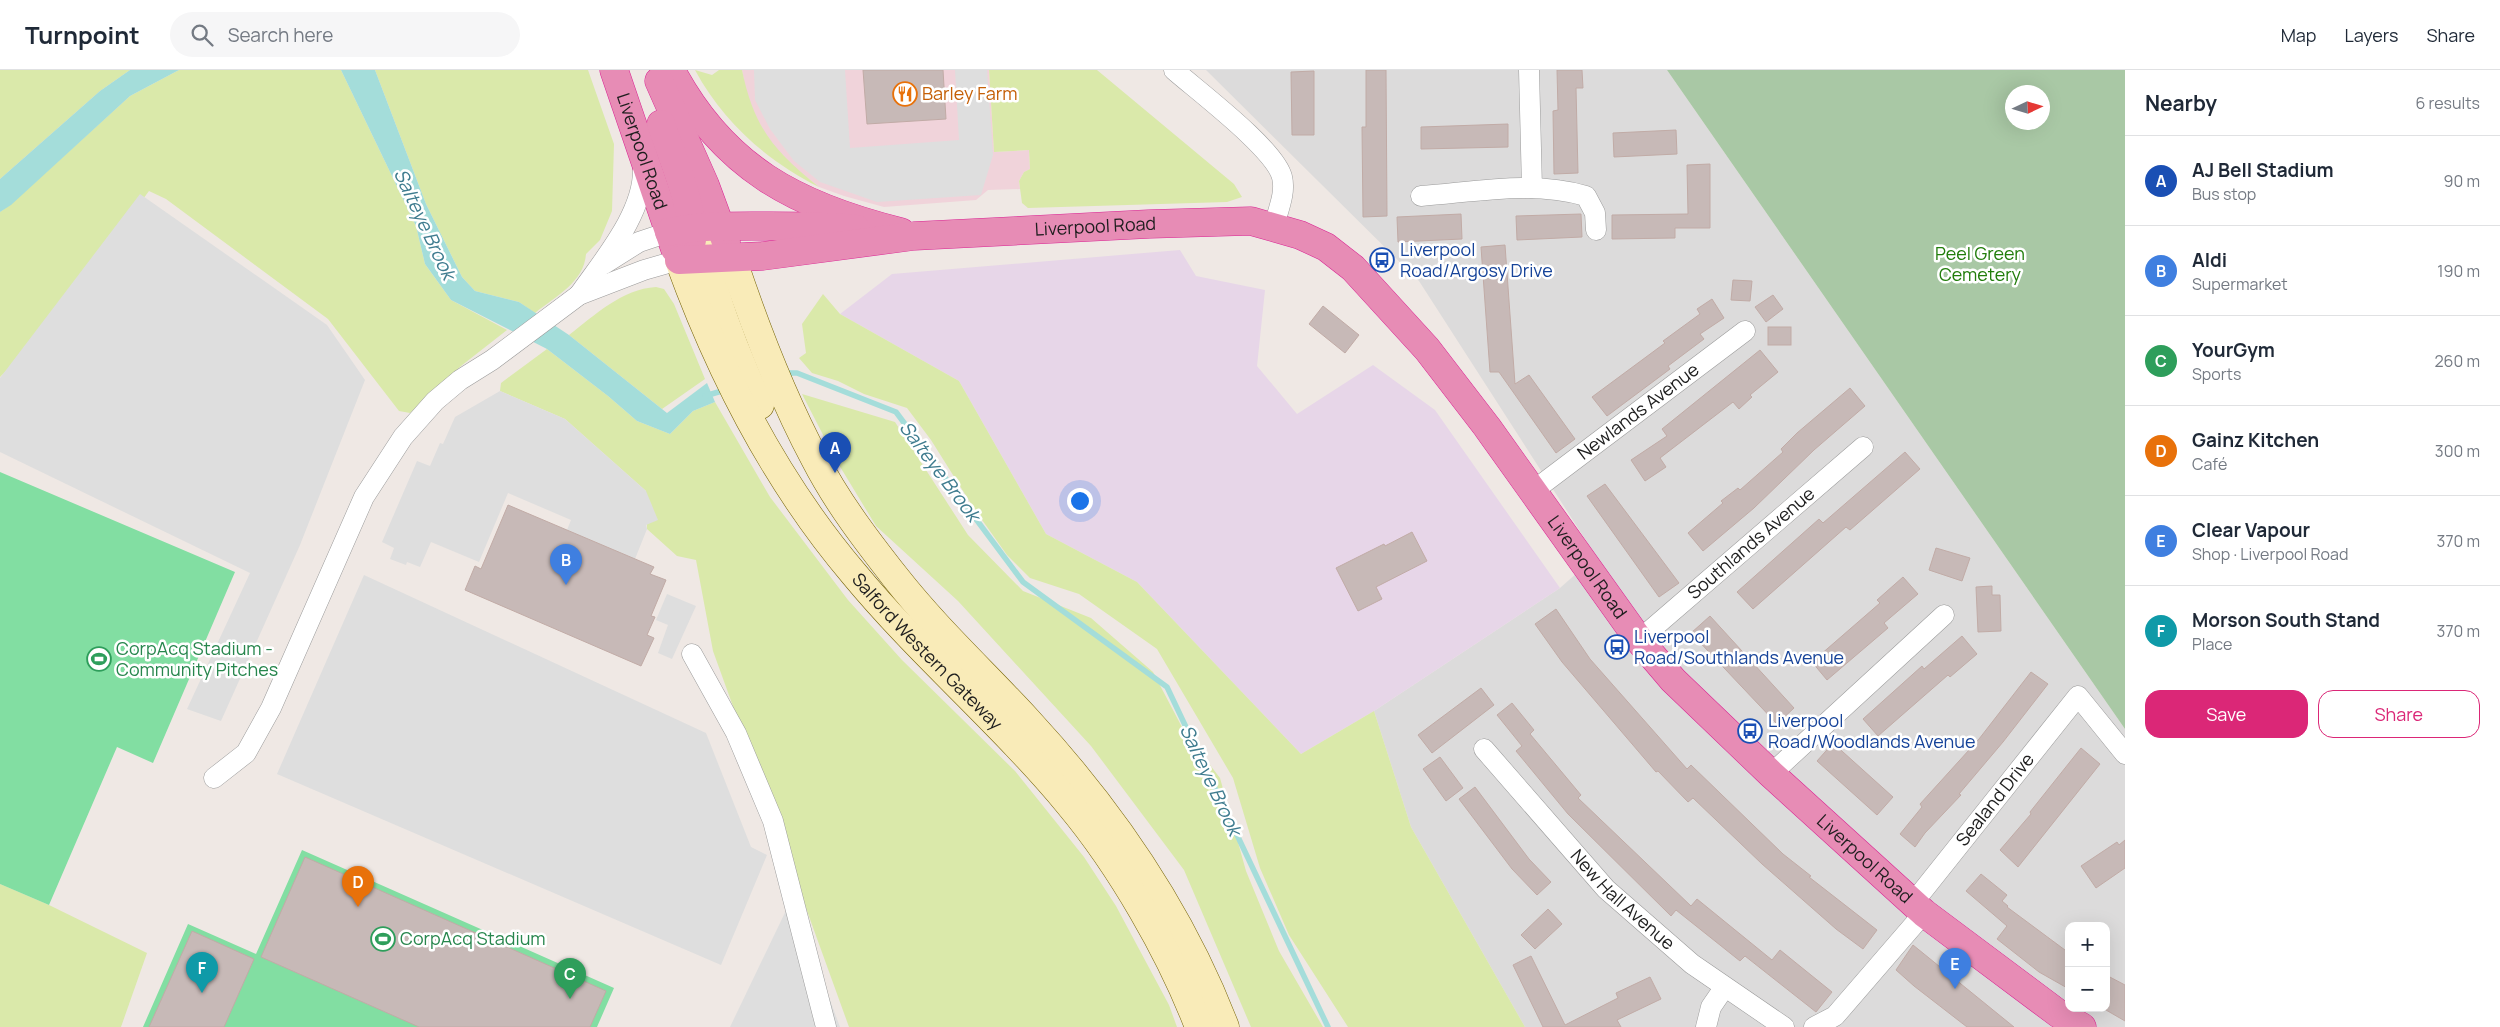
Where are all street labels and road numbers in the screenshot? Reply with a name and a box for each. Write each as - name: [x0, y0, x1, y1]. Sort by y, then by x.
- street label: Liverpool Road: [612, 90, 674, 213]
- street label: Liverpool Road: [1034, 211, 1156, 241]
- street label: Newlands Avenue: [1572, 357, 1703, 464]
- street label: Southlands Avenue: [1682, 481, 1819, 604]
- street label: Liverpool Road: [1543, 510, 1633, 623]
- street label: Salford Western Gateway: [847, 567, 1009, 735]
- street label: Sealand Drive: [1950, 748, 2039, 851]
- street label: Liverpool Road: [1812, 808, 1918, 908]
- street label: New Hall Avenue: [1566, 844, 1680, 955]

